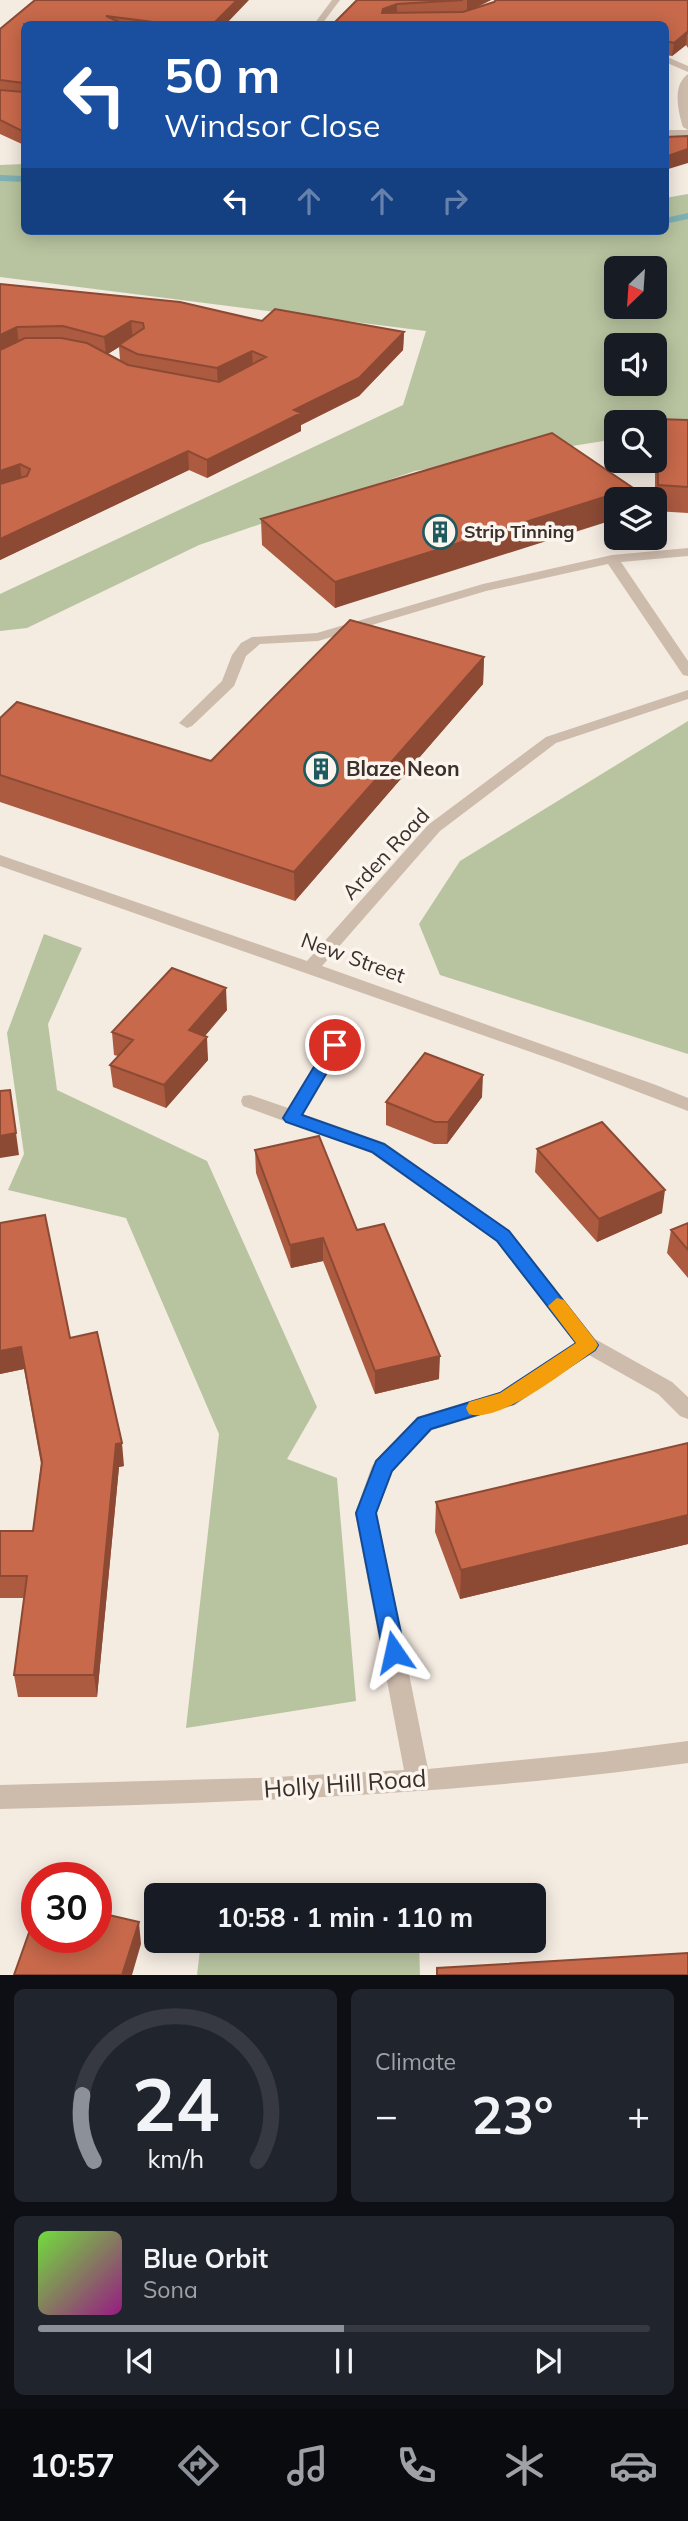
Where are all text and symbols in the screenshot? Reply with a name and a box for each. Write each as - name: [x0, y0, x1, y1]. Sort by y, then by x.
- text: 50 m: [164, 44, 280, 105]
- icon: left: [49, 49, 140, 140]
- text: Windsor Close: [164, 105, 380, 145]
- icon: left: [217, 182, 255, 220]
- icon: ahead: [290, 182, 328, 220]
- icon: ahead: [363, 182, 401, 220]
- icon: right: [436, 182, 474, 220]
- north arrow: [604, 256, 667, 318]
- map controls: [604, 256, 667, 550]
- button: sound: [604, 333, 667, 396]
- button: search: [604, 410, 667, 473]
- button: layers: [604, 487, 667, 550]
- building icon: Strip Tinning: [421, 513, 459, 551]
- place label: Strip Tinning: [464, 520, 575, 543]
- building icon: Blaze Neon: [302, 750, 340, 788]
- place label: Blaze Neon: [346, 755, 460, 781]
- street label: Arden Road: [336, 802, 434, 905]
- street label: New Street: [298, 926, 409, 988]
- pin: [305, 1015, 365, 1075]
- icon: arrive: [316, 1026, 354, 1064]
- position arrow: [357, 1615, 431, 1689]
- street label: Holly Hill Road: [263, 1762, 427, 1804]
- speed limit sign: 30: [21, 1862, 112, 1953]
- text: 10:58 · 1 min · 110 m: [217, 1901, 473, 1934]
- text: Climate: [375, 2047, 456, 2076]
- text: 24: [132, 2059, 219, 2150]
- text: 23°: [471, 2082, 554, 2147]
- text: −: [375, 2091, 398, 2139]
- text: +: [627, 2091, 650, 2139]
- text: km/h: [147, 2143, 204, 2174]
- text: Blue Orbit: [143, 2242, 268, 2275]
- text: Sona: [143, 2275, 198, 2304]
- icon: previous: [121, 2342, 159, 2380]
- icon: pause: [325, 2342, 363, 2380]
- icon: next: [529, 2342, 567, 2380]
- icon: directions: [174, 2441, 223, 2490]
- icon: music: [283, 2441, 332, 2490]
- icon: phone: [392, 2441, 441, 2490]
- icon: climate: [500, 2441, 549, 2490]
- icon: car: [609, 2441, 658, 2490]
- text: 10:57: [30, 2445, 115, 2485]

